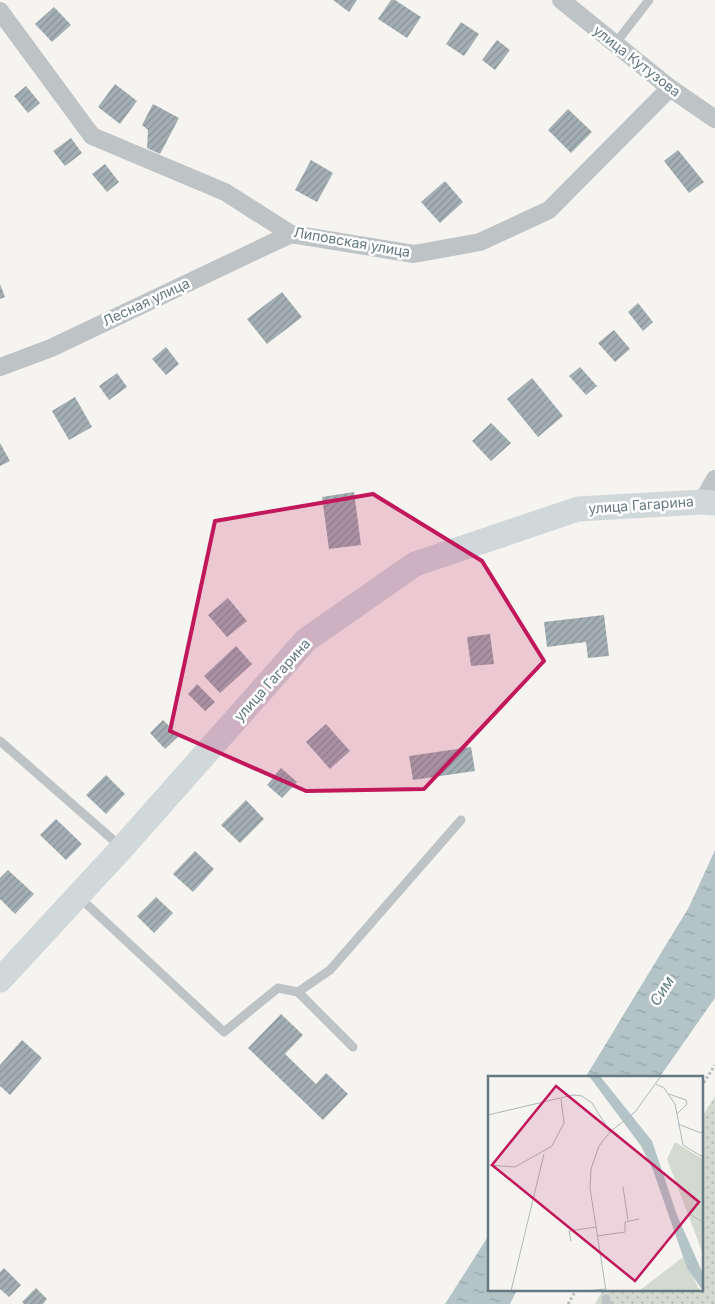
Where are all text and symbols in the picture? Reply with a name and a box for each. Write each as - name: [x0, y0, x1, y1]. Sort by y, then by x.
- street label: улица Кутузова: [590, 21, 684, 100]
- street label: Липовская улица: [292, 223, 412, 260]
- street label: Лесная улица: [99, 274, 192, 329]
- street label: улица Гагарина: [588, 492, 694, 517]
- street label: улица Гагарина: [230, 635, 313, 725]
- water label: Сим: [645, 972, 678, 1009]
- inset map: [488, 1076, 702, 1292]

